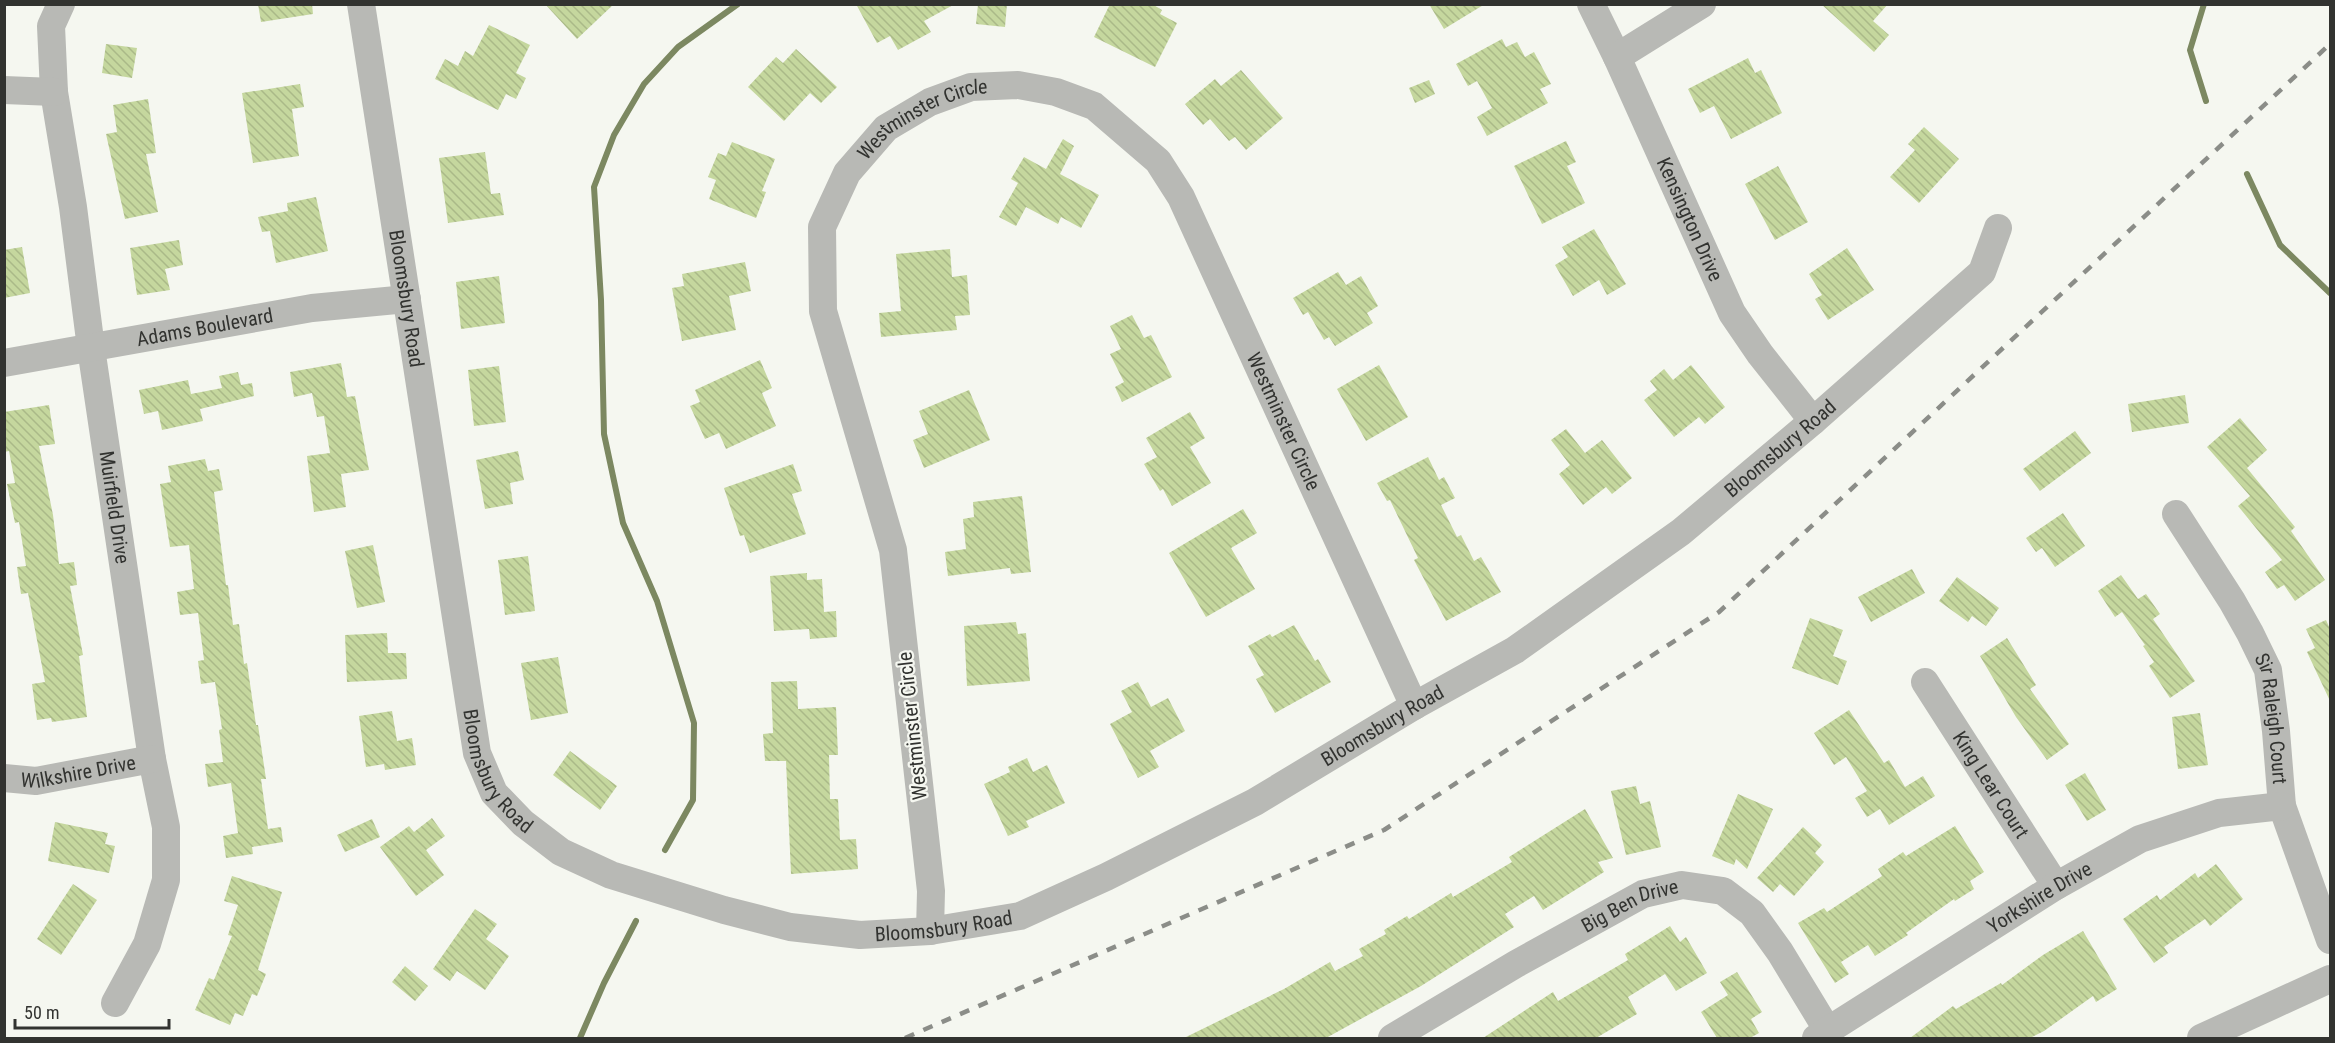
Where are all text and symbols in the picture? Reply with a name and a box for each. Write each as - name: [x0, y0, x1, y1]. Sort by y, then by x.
- street label: Westminster Circle: [852, 74, 988, 164]
- street label: Kensington Drive: [1652, 154, 1728, 285]
- street label: Bloomsbury Road: [384, 228, 429, 369]
- street label: Adams Boulevard: [135, 303, 275, 351]
- street label: Westminster Circle: [1242, 349, 1326, 494]
- street label: Bloomsbury Road: [1719, 394, 1841, 502]
- street label: Muirfield Drive: [94, 449, 135, 565]
- street label: Sir Raleigh Court: [2250, 649, 2292, 785]
- street label: Westminster Circle: [892, 651, 932, 801]
- street label: Bloomsbury Road: [1317, 680, 1448, 771]
- street label: Bloomsbury Road: [458, 707, 538, 838]
- street label: King Lear Court: [1948, 727, 2034, 843]
- street label: Wilkshire Drive: [19, 750, 138, 793]
- street label: Yorkshire Drive: [1983, 856, 2096, 939]
- street label: Big Ben Drive: [1577, 874, 1681, 938]
- street label: Bloomsbury Road: [874, 905, 1014, 946]
- scale bar: [15, 992, 170, 1030]
- text: 50 m: [24, 1002, 59, 1023]

